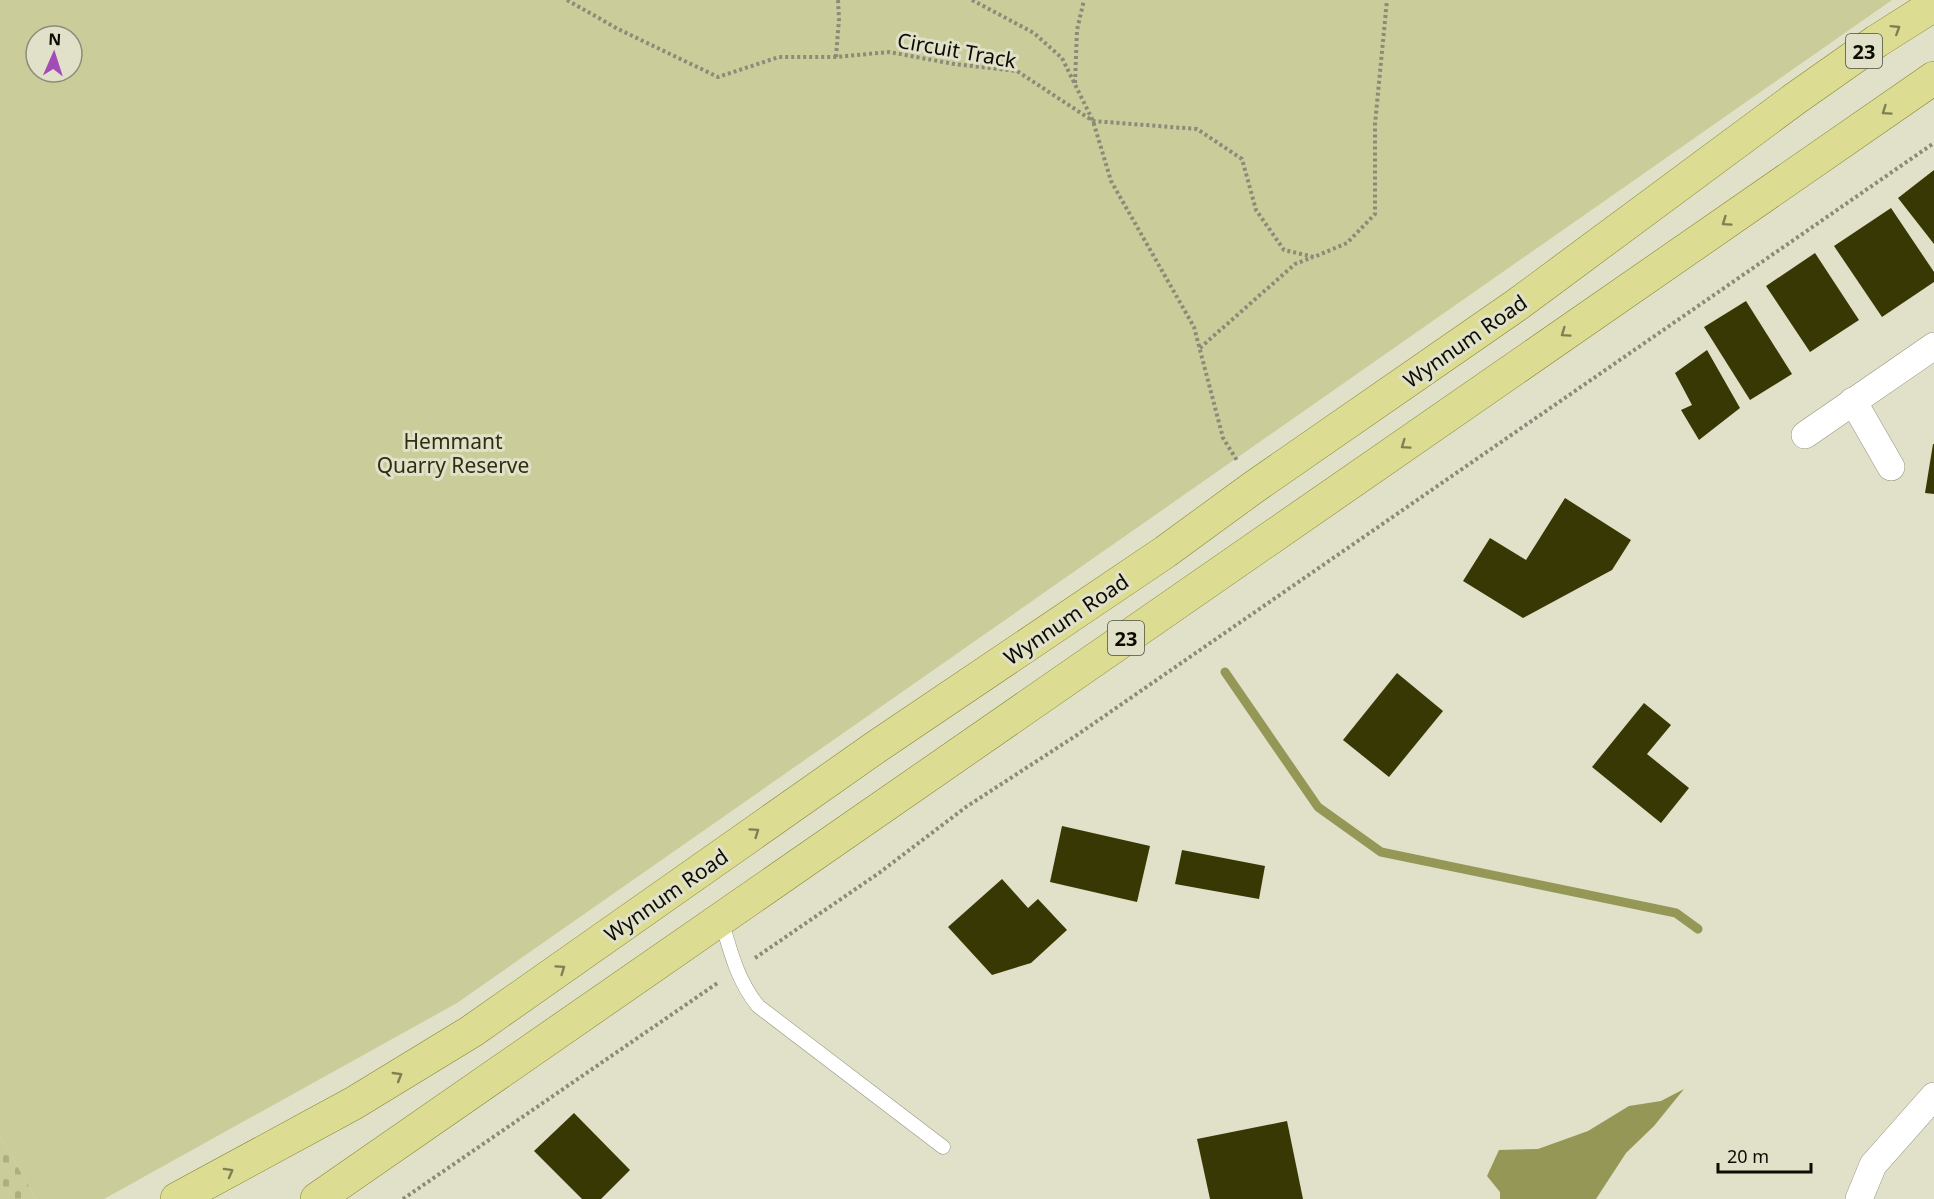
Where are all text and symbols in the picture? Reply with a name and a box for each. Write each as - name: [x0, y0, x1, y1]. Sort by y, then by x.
- north arrow: [24, 24, 84, 84]
- one-way arrow: [1890, 25, 1900, 37]
- street label: Circuit Track: [895, 26, 1019, 74]
- text: N: [48, 28, 62, 50]
- road number: 23: [1846, 34, 1882, 68]
- one-way arrow: [1882, 104, 1893, 115]
- one-way arrow: [1721, 215, 1732, 226]
- street label: Wynnum Road: [1398, 288, 1532, 394]
- one-way arrow: [1561, 326, 1572, 337]
- park label: Hemmant Quarry Reserve: [377, 427, 529, 479]
- one-way arrow: [1401, 438, 1412, 449]
- street label: Wynnum Road: [998, 567, 1134, 671]
- road number: 23: [1108, 621, 1144, 655]
- one-way arrow: [749, 828, 760, 839]
- street label: Wynnum Road: [599, 842, 733, 948]
- one-way arrow: [555, 965, 566, 976]
- one-way arrow: [392, 1071, 402, 1083]
- scale bar: [1718, 1136, 1811, 1174]
- text: 20 m: [1727, 1144, 1769, 1168]
- one-way arrow: [222, 1168, 233, 1179]

